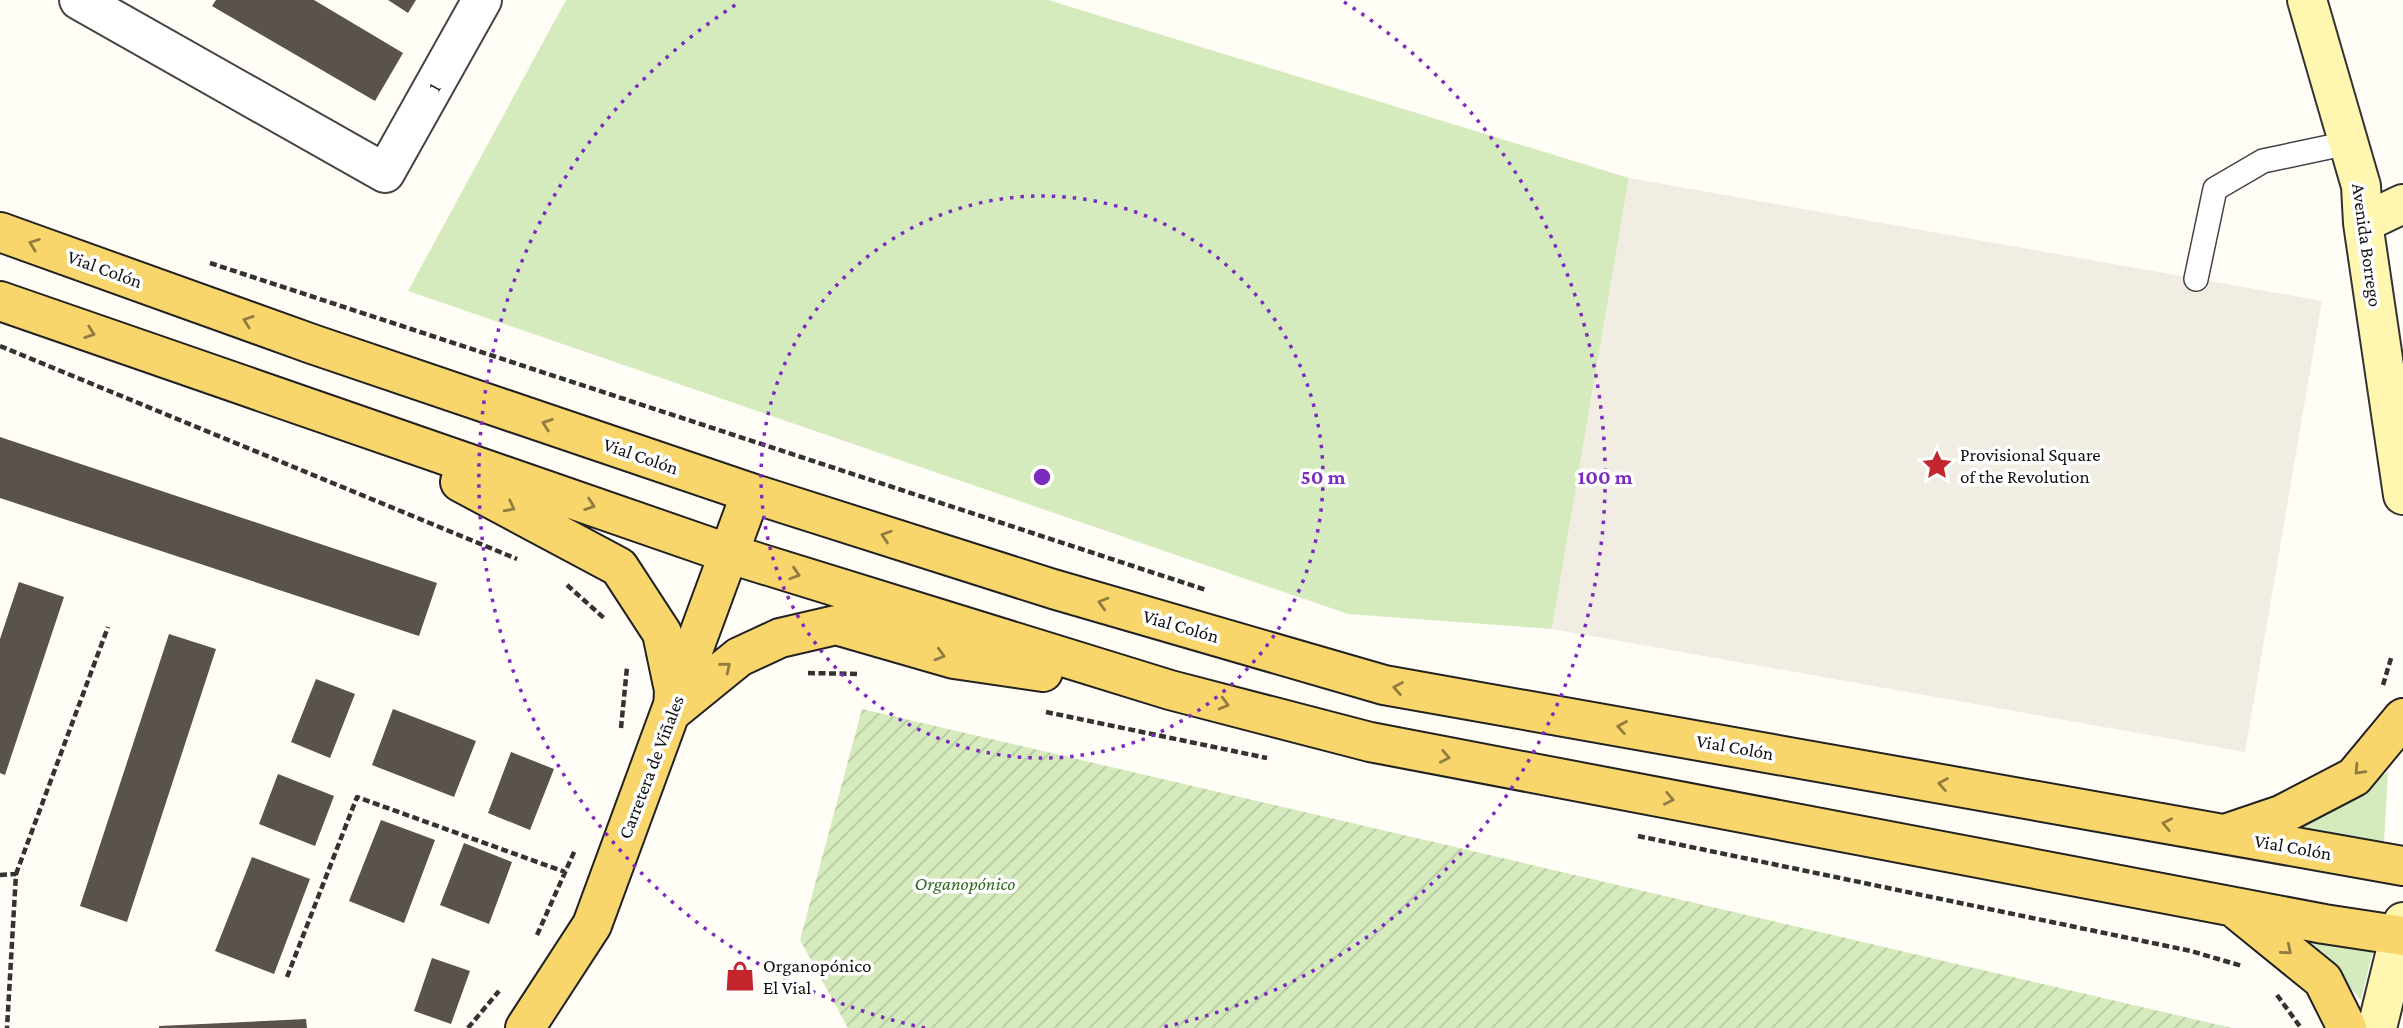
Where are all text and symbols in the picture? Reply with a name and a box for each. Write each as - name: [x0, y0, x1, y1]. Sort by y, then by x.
- street label: 1: [423, 79, 445, 95]
- street label: Avenida Borrego: [2348, 182, 2386, 308]
- one-way arrow: [28, 238, 40, 252]
- street label: Vial Colón: [65, 246, 145, 292]
- one-way arrow: [242, 315, 254, 329]
- one-way arrow: [84, 325, 96, 339]
- one-way arrow: [542, 418, 554, 432]
- street label: Vial Colón: [601, 433, 681, 479]
- place label: Provisional Square of the Revolution: [1960, 444, 2101, 487]
- place icon: Provisional Square of the Revolution: [1920, 448, 1954, 482]
- centre of rings: [1030, 465, 1054, 489]
- text: 50 m: [1301, 465, 1346, 489]
- text: 100 m: [1577, 465, 1633, 489]
- one-way arrow: [583, 497, 595, 511]
- one-way arrow: [503, 499, 515, 513]
- one-way arrow: [880, 530, 893, 544]
- one-way arrow: [789, 566, 801, 581]
- one-way arrow: [1097, 597, 1109, 612]
- street label: Vial Colón: [1141, 605, 1221, 647]
- one-way arrow: [934, 647, 946, 662]
- one-way arrow: [718, 663, 731, 676]
- one-way arrow: [1392, 681, 1404, 696]
- street label: Carretera de Viñales: [614, 692, 688, 842]
- one-way arrow: [1218, 696, 1230, 710]
- one-way arrow: [1617, 720, 1628, 735]
- street label: Vial Colón: [1695, 730, 1775, 764]
- one-way arrow: [1439, 749, 1451, 764]
- one-way arrow: [2355, 762, 2367, 775]
- one-way arrow: [1937, 777, 1949, 792]
- one-way arrow: [1663, 791, 1675, 806]
- one-way arrow: [2161, 817, 2173, 832]
- street label: Vial Colón: [2253, 830, 2333, 864]
- park label: Organopónico: [915, 873, 1015, 894]
- one-way arrow: [2279, 942, 2292, 954]
- place label: Organopónico El Vial: [763, 955, 871, 998]
- shop icon: Organopónico El Vial: [723, 959, 757, 993]

